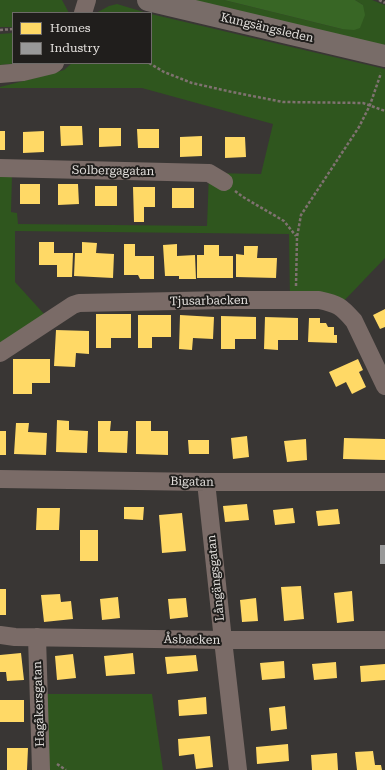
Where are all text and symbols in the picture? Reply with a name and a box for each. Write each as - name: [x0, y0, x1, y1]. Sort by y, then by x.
- street label: Kungsängsleden: [219, 10, 315, 46]
- legend: [12, 12, 152, 64]
- text: Homes: [50, 21, 90, 35]
- text: Industry: [50, 41, 100, 55]
- street label: Solbergagatan: [72, 163, 154, 179]
- street label: Tjusarbacken: [170, 293, 248, 309]
- street label: Bigatan: [170, 474, 214, 490]
- street label: Långängsgatan: [204, 534, 228, 622]
- street label: Åsbacken: [164, 632, 220, 648]
- street label: Hagåkersgatan: [30, 661, 48, 747]

